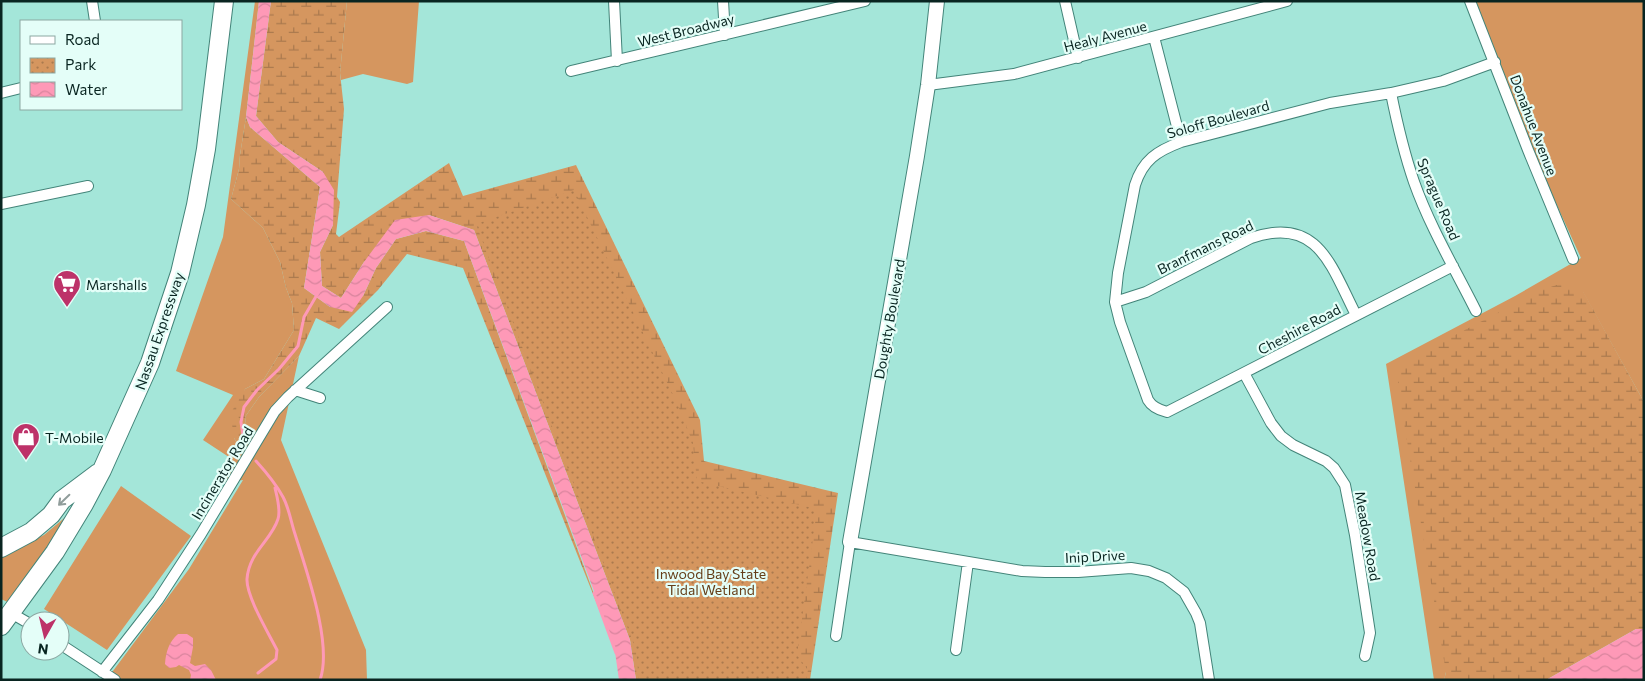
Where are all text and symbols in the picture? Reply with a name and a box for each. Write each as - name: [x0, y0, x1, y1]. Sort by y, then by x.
- street label: West Broadway: [636, 10, 736, 50]
- street label: Healy Avenue: [1062, 17, 1148, 55]
- legend: [20, 20, 182, 110]
- text: Road: [65, 30, 100, 48]
- text: Park: [65, 55, 96, 73]
- street label: Donahue Avenue: [1507, 72, 1561, 178]
- text: Water: [65, 80, 107, 98]
- street label: Soloff Boulevard: [1165, 96, 1271, 142]
- street label: Sprague Road: [1414, 155, 1464, 243]
- street label: Branfmans Road: [1154, 216, 1256, 278]
- street label: Doughty Boulevard: [870, 258, 908, 380]
- supermarket icon: Marshalls: [52, 269, 82, 308]
- street label: Nassau Expressway: [131, 270, 187, 392]
- place label: Marshalls: [86, 276, 147, 293]
- street label: Cheshire Road: [1255, 300, 1343, 358]
- shop icon: T-Mobile: [11, 422, 41, 461]
- street label: Incinerator Road: [188, 423, 256, 523]
- place label: T-Mobile: [45, 429, 104, 446]
- street label: Meadow Road: [1352, 490, 1384, 582]
- one-way arrow: [58, 494, 71, 506]
- street label: Inip Drive: [1064, 546, 1126, 566]
- park label: Inwood Bay State Tidal Wetland: [656, 565, 766, 598]
- north arrow: [20, 611, 70, 661]
- text: N: [37, 640, 50, 659]

